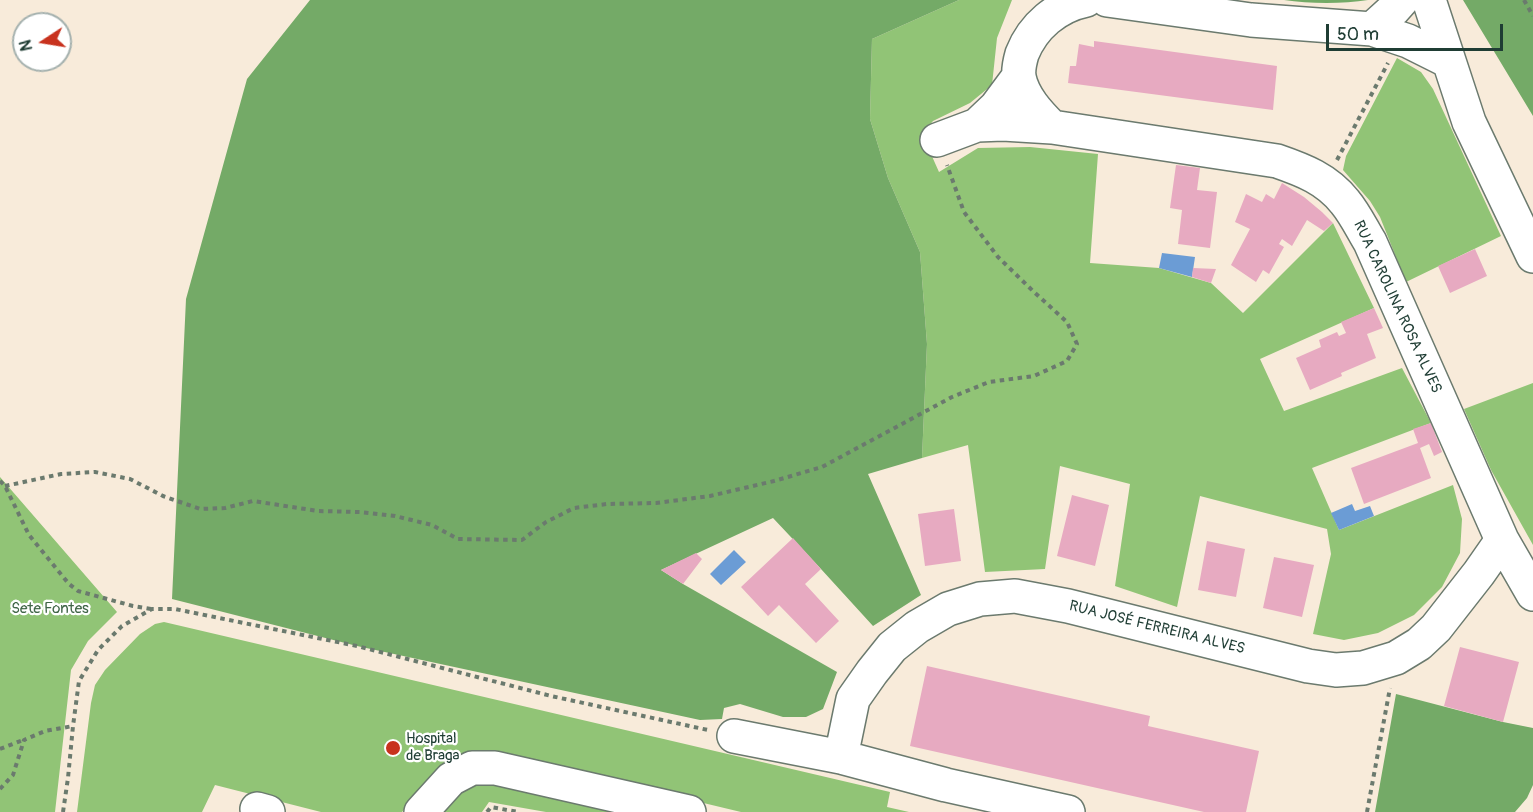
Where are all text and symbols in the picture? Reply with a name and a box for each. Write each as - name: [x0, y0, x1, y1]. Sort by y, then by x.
- north arrow: [12, 12, 72, 72]
- scale bar: [1329, 12, 1506, 50]
- text: 50 m: [1337, 23, 1379, 46]
- text: N: [15, 38, 37, 53]
- street label: RUA CAROLINA ROSA ALVES: [1349, 218, 1445, 396]
- street label: RUA JOSÉ FERREIRA ALVES: [1067, 597, 1247, 659]
- park label: Sete Fontes: [11, 600, 89, 618]
- place label: Hospital de Braga: [406, 730, 459, 765]
- marker: Hospital de Braga: [384, 739, 402, 757]

